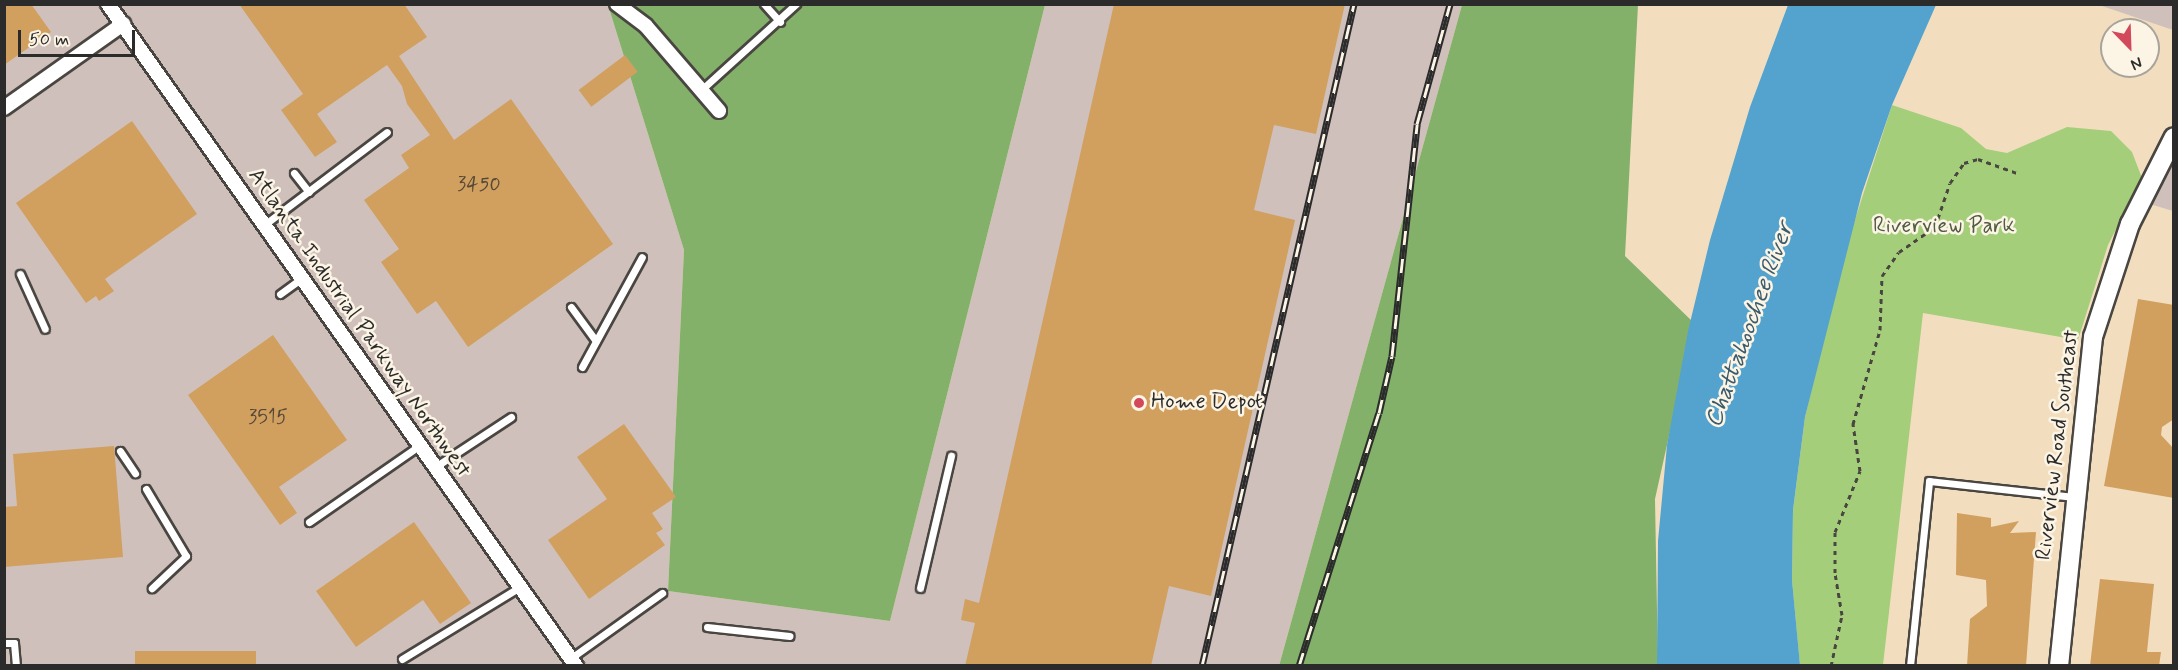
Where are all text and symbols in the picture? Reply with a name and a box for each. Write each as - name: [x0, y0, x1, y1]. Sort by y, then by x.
- scale bar: [21, 18, 138, 56]
- north arrow: [2100, 18, 2160, 78]
- text: 50 m: [29, 28, 69, 52]
- text: N: [2127, 51, 2145, 75]
- street label: Atlanta Industrial Parkway Northwest: [244, 167, 474, 479]
- house number: 3450: [457, 172, 501, 196]
- park label: Riverview Park: [1875, 214, 2013, 240]
- water label: Chattahoochee River: [1700, 219, 1800, 431]
- street label: Riverview Road Southeast: [2031, 329, 2085, 561]
- place label: Home Depot: [1151, 390, 1264, 416]
- marker: Home Depot: [1132, 396, 1146, 410]
- house number: 3515: [248, 405, 288, 429]

